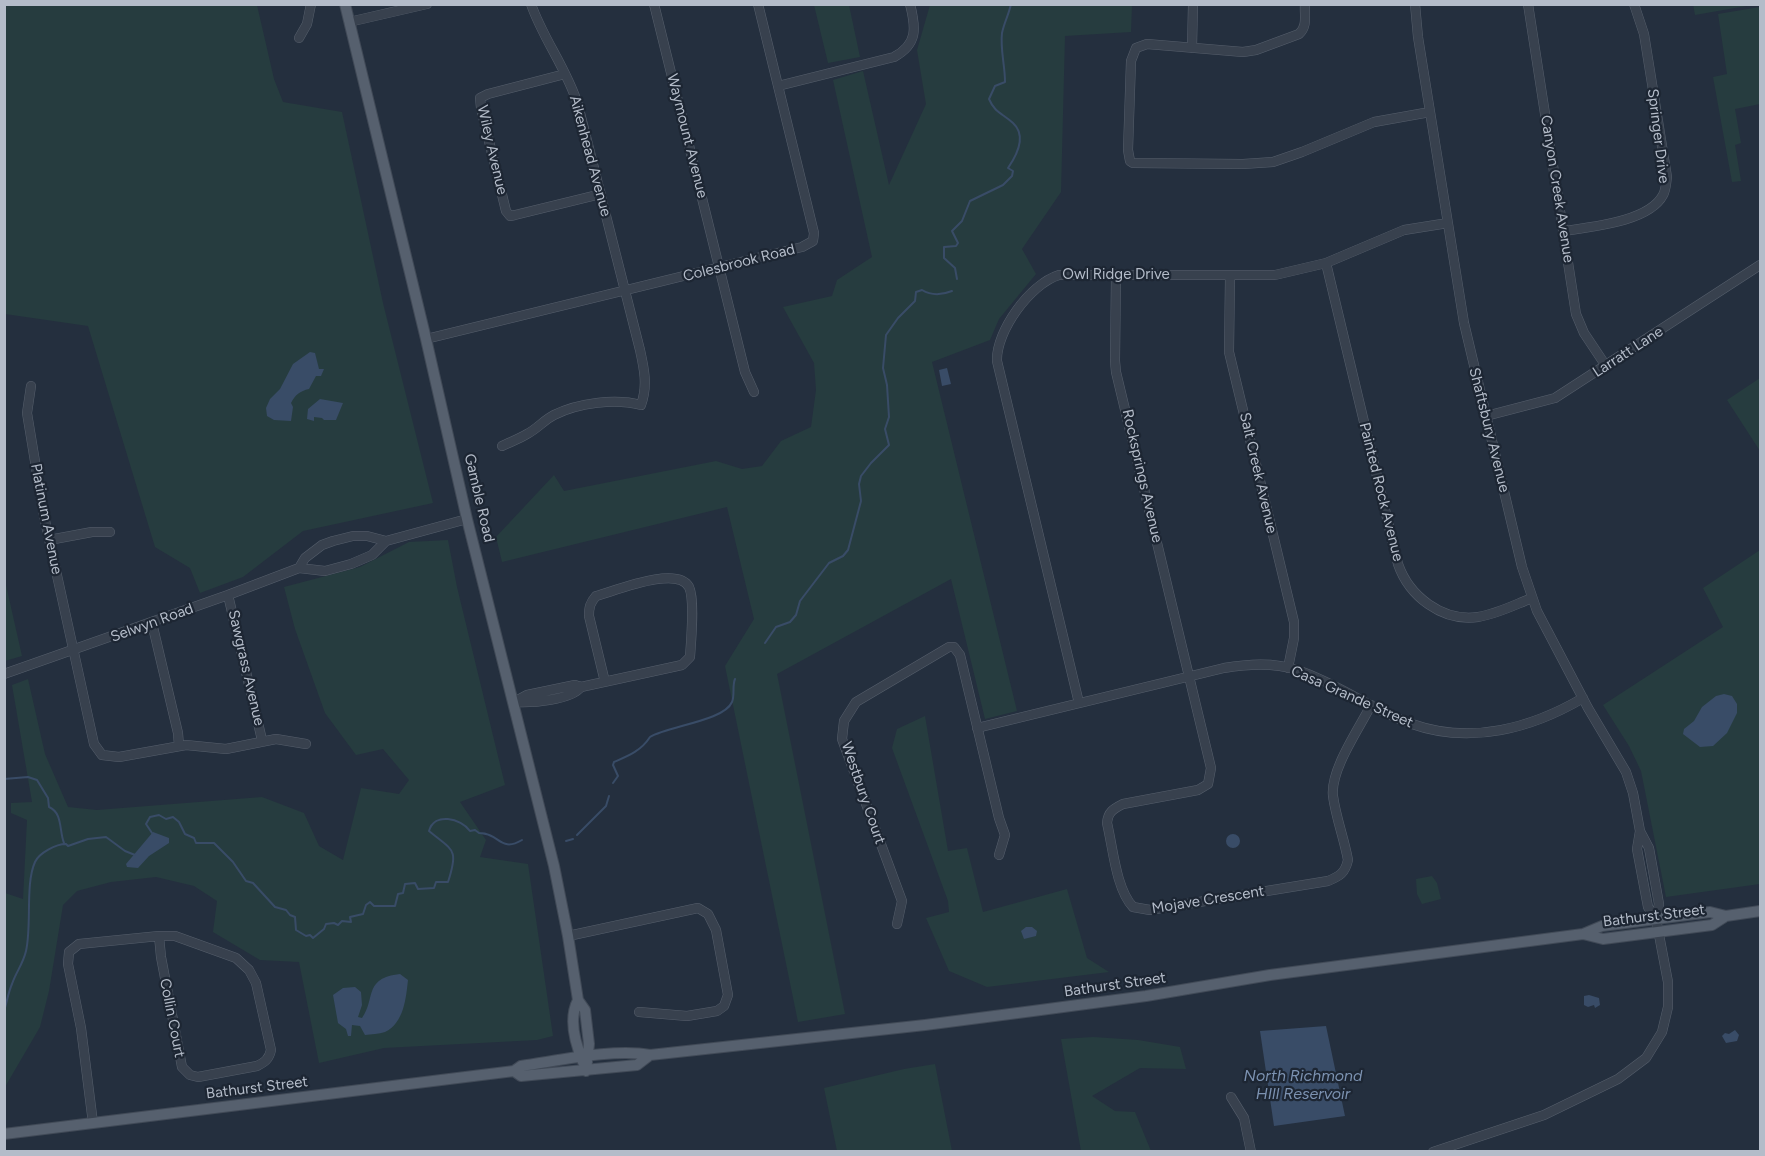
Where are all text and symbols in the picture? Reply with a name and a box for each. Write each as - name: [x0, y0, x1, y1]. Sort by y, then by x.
- street label: Waymount Avenue: [663, 72, 711, 200]
- street label: Springer Drive: [1643, 88, 1673, 184]
- street label: Aikenhead Avenue: [565, 93, 615, 219]
- street label: Wiley Avenue: [473, 103, 511, 197]
- street label: Canyon Creek Avenue: [1536, 114, 1578, 264]
- street label: Colesbrook Road: [681, 240, 797, 286]
- street label: Owl Ridge Drive: [1062, 266, 1170, 284]
- street label: Larratt Lane: [1589, 323, 1667, 381]
- street label: Shaftsbury Avenue: [1465, 366, 1513, 494]
- street label: Rocksprings Avenue: [1118, 407, 1166, 545]
- street label: Salt Creek Avenue: [1235, 411, 1281, 535]
- street label: Painted Rock Avenue: [1355, 421, 1407, 563]
- street label: Gamble Road: [460, 452, 498, 544]
- street label: Platinum Avenue: [26, 462, 66, 576]
- street label: Selwyn Road: [108, 600, 196, 646]
- street label: Sawgrass Avenue: [224, 608, 268, 728]
- street label: Casa Grande Street: [1288, 662, 1416, 732]
- street label: Westbury Court: [837, 739, 889, 847]
- street label: Mojave Crescent: [1150, 882, 1266, 918]
- street label: Bathurst Street: [1602, 901, 1706, 931]
- street label: Bathurst Street: [1063, 969, 1167, 1001]
- street label: Collin Court: [156, 977, 188, 1059]
- water label: North Richmond HIll Reservoir: [1244, 1066, 1362, 1104]
- street label: Bathurst Street: [205, 1073, 309, 1103]

